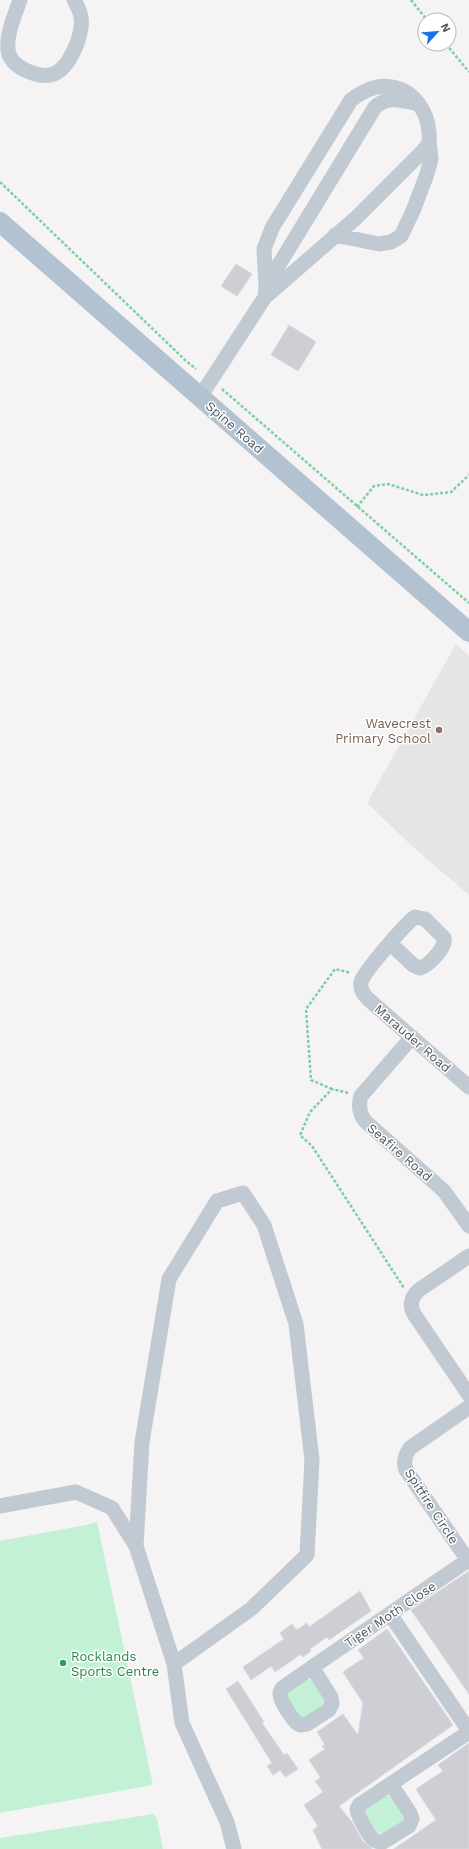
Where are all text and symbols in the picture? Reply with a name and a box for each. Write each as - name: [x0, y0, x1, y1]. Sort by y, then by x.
- north arrow: [417, 12, 457, 52]
- text: N: [438, 21, 453, 34]
- street label: Spine Road: [203, 398, 267, 457]
- place label: Wavecrest Primary School: [335, 716, 432, 746]
- marker: Wavecrest Primary School: [434, 725, 444, 735]
- street label: Marauder Road: [372, 1001, 454, 1075]
- street label: Seafire Road: [364, 1120, 435, 1184]
- street label: Spitfire Circle: [402, 1466, 462, 1547]
- street label: Tiger Moth Close: [342, 1578, 439, 1650]
- place label: Rocklands Sports Centre: [71, 1649, 159, 1679]
- marker: Rocklands Sports Centre: [58, 1658, 68, 1668]

